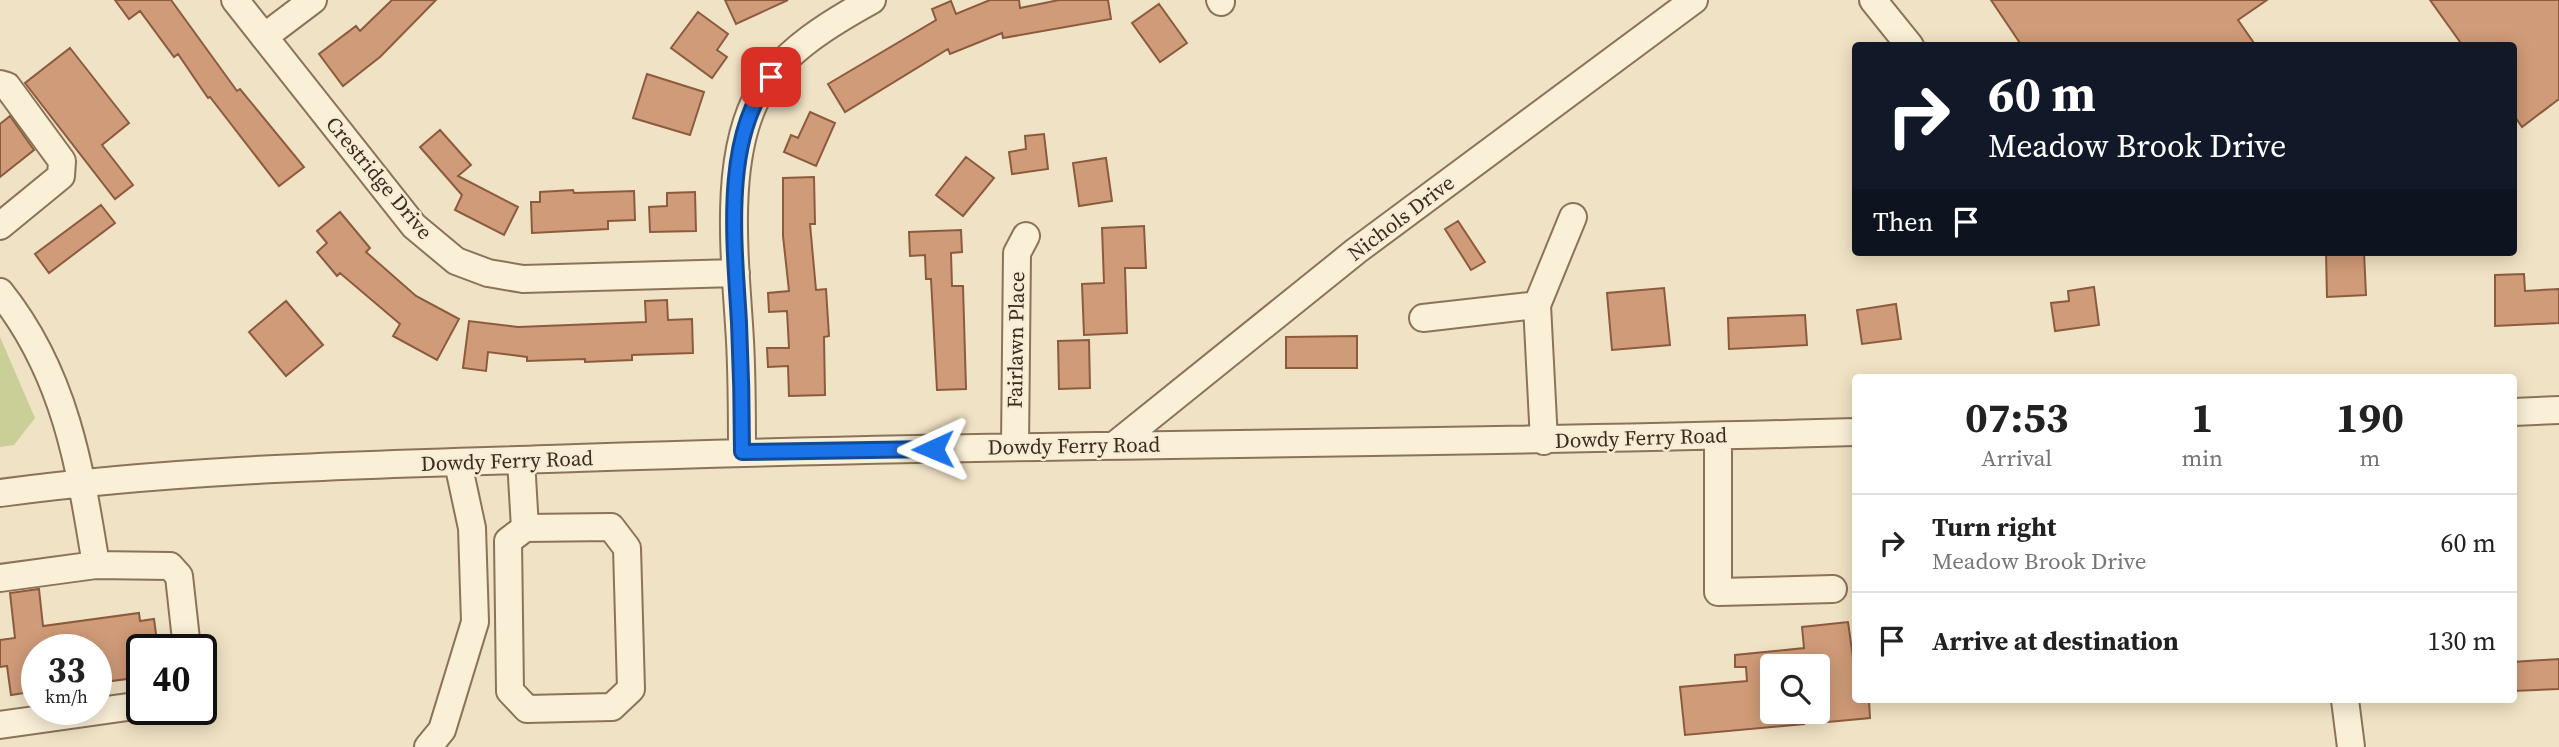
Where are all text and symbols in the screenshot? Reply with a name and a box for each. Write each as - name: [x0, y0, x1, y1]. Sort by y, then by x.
- pin: [741, 47, 801, 107]
- icon: arrive: [752, 58, 790, 96]
- text: 60 m: [1988, 60, 2096, 127]
- icon: right: [1873, 70, 1964, 161]
- street label: Crestridge Drive: [319, 110, 439, 245]
- text: Meadow Brook Drive: [1988, 124, 2286, 168]
- street label: Nichols Drive: [1341, 168, 1460, 267]
- icon: arrive: [1947, 203, 1985, 241]
- text: Then: [1873, 204, 1933, 240]
- street label: Fairlawn Place: [1000, 271, 1031, 409]
- text: 07:53: [1965, 388, 2069, 446]
- text: 1: [2191, 388, 2214, 446]
- text: 190: [2336, 388, 2404, 446]
- position arrow: [896, 412, 970, 486]
- street label: Dowdy Ferry Road: [1554, 420, 1728, 455]
- street label: Dowdy Ferry Road: [987, 429, 1161, 462]
- text: Arrival: [1981, 442, 2052, 474]
- text: min: [2181, 442, 2223, 474]
- text: m: [2360, 442, 2380, 474]
- street label: Dowdy Ferry Road: [420, 443, 594, 478]
- text: Turn right: [1932, 509, 2056, 545]
- icon: right: [1873, 524, 1911, 562]
- text: 60 m: [2441, 525, 2496, 561]
- text: Meadow Brook Drive: [1932, 545, 2146, 577]
- icon: arrive: [1873, 622, 1911, 660]
- text: Arrive at destination: [1932, 623, 2179, 659]
- text: 130 m: [2428, 623, 2496, 659]
- speed limit sign: 40: [126, 634, 217, 725]
- text: 33: [48, 646, 85, 694]
- map controls: [1760, 654, 1830, 724]
- button: search: [1760, 654, 1830, 724]
- text: km/h: [45, 684, 88, 709]

